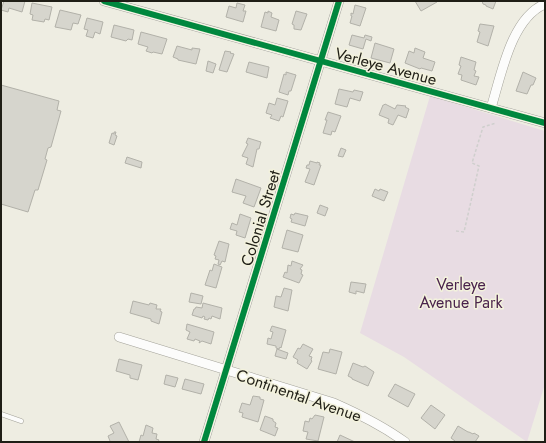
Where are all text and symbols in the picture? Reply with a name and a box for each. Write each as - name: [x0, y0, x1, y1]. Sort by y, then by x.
- street label: Verleye Avenue: [332, 42, 439, 91]
- street label: Colonial Street: [235, 167, 286, 269]
- park label: Verleye Avenue Park: [419, 273, 504, 314]
- street label: Continental Avenue: [233, 363, 365, 428]

